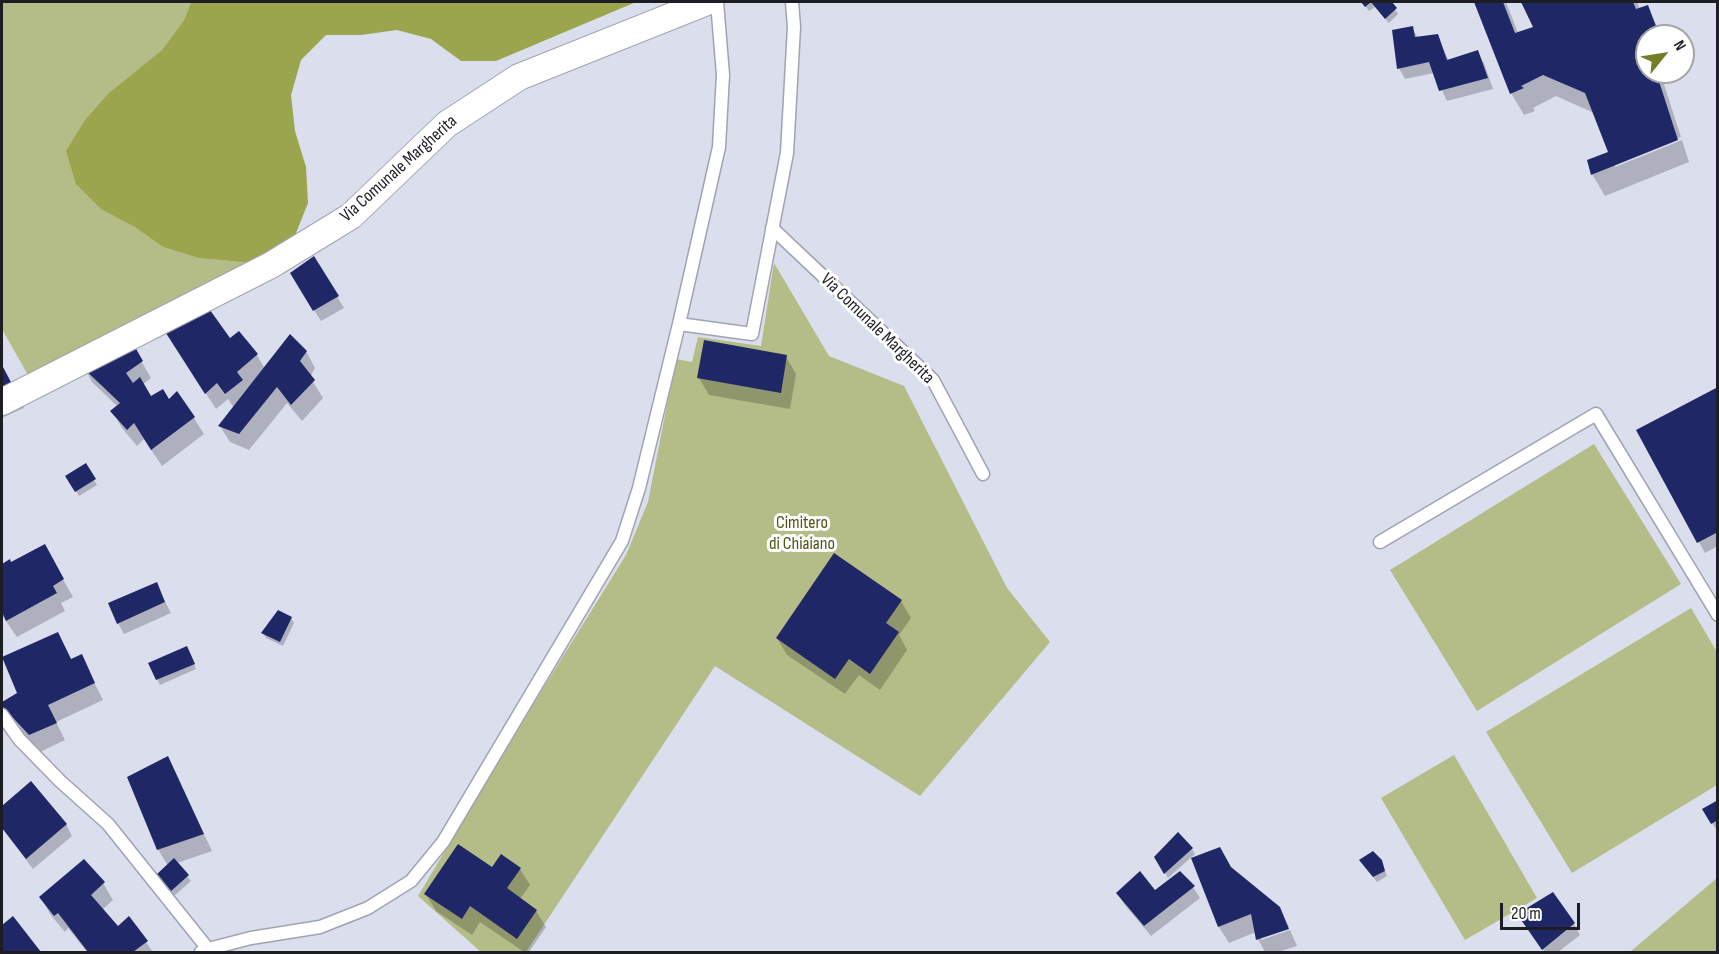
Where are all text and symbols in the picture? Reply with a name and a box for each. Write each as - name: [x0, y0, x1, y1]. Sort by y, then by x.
- north arrow: [1635, 24, 1695, 84]
- text: N: [1669, 37, 1690, 54]
- street label: Via Comunale Margherita: [336, 111, 462, 227]
- street label: Via Comunale Margherita: [816, 269, 938, 389]
- park label: Cimitero di Chiaiano: [769, 512, 835, 554]
- scale bar: [1503, 891, 1582, 929]
- text: 20 m: [1511, 903, 1541, 924]

